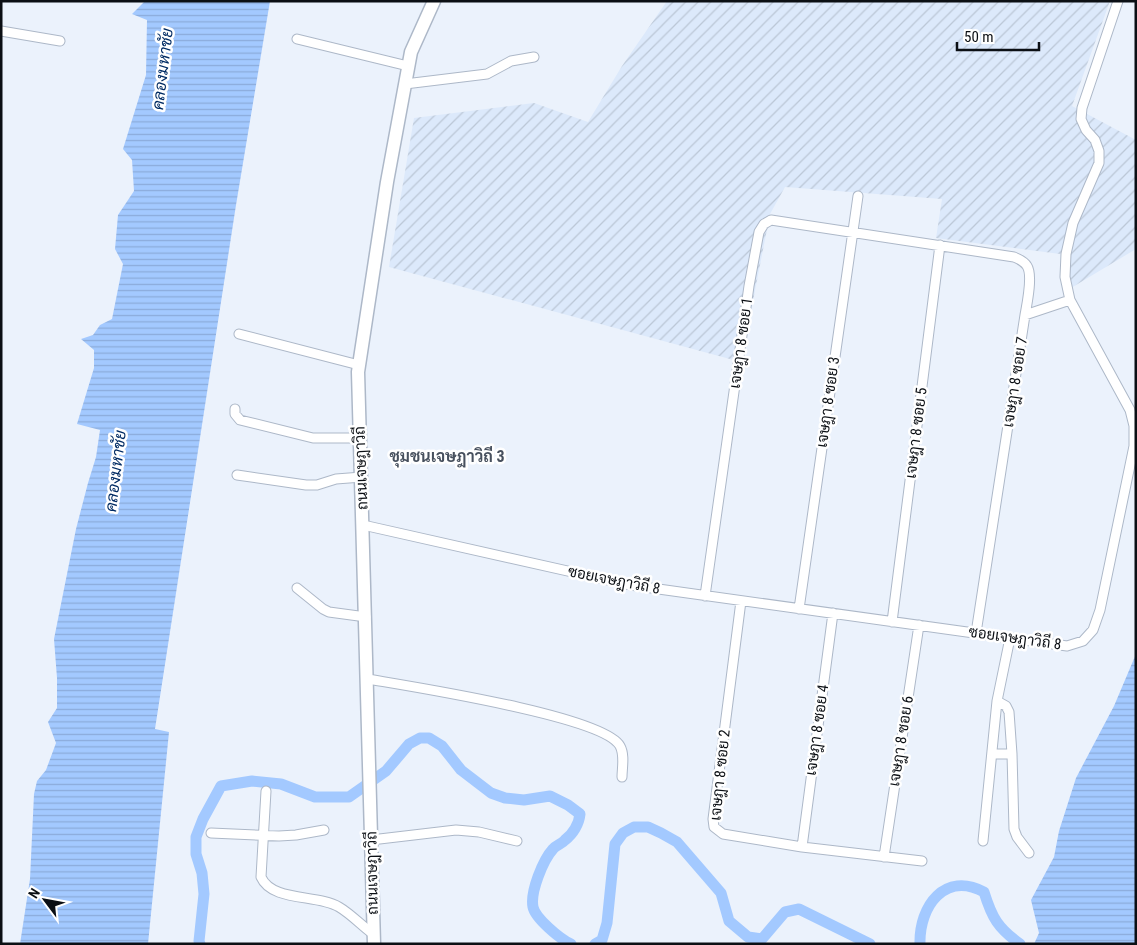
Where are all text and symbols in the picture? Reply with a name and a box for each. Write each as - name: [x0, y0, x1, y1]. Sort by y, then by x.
- scale bar: [957, 20, 1040, 52]
- water label: คลองมหาชัย: [147, 27, 177, 111]
- text: 50 m: [964, 28, 994, 46]
- street label: เจษฎา 8 ซอย 1: [726, 297, 757, 390]
- street label: เจษฎา 8 ซอย 7: [999, 335, 1032, 429]
- street label: เจษฎา 8 ซอย 3: [813, 356, 844, 449]
- street label: เจษฎา 8 ซอย 5: [901, 387, 931, 480]
- street label: ถนนเจษฎาวิถี: [350, 426, 372, 510]
- water label: คลองมหาชัย: [100, 429, 130, 513]
- district label: ชุมชนเจษฎาวิถี 3: [389, 446, 505, 468]
- street label: ซอยเจษฎาวิถี 8: [566, 561, 662, 599]
- street label: ซอยเจษฎาวิถี 8: [967, 622, 1063, 654]
- street label: เจษฎา 8 ซอย 4: [802, 684, 833, 777]
- street label: เจษฎา 8 ซอย 6: [885, 694, 918, 788]
- street label: เจษฎา 8 ซอย 2: [706, 729, 735, 821]
- street label: ถนนเจษฎาวิถี: [361, 831, 383, 915]
- north arrow: [20, 875, 70, 925]
- text: N: [25, 885, 43, 901]

